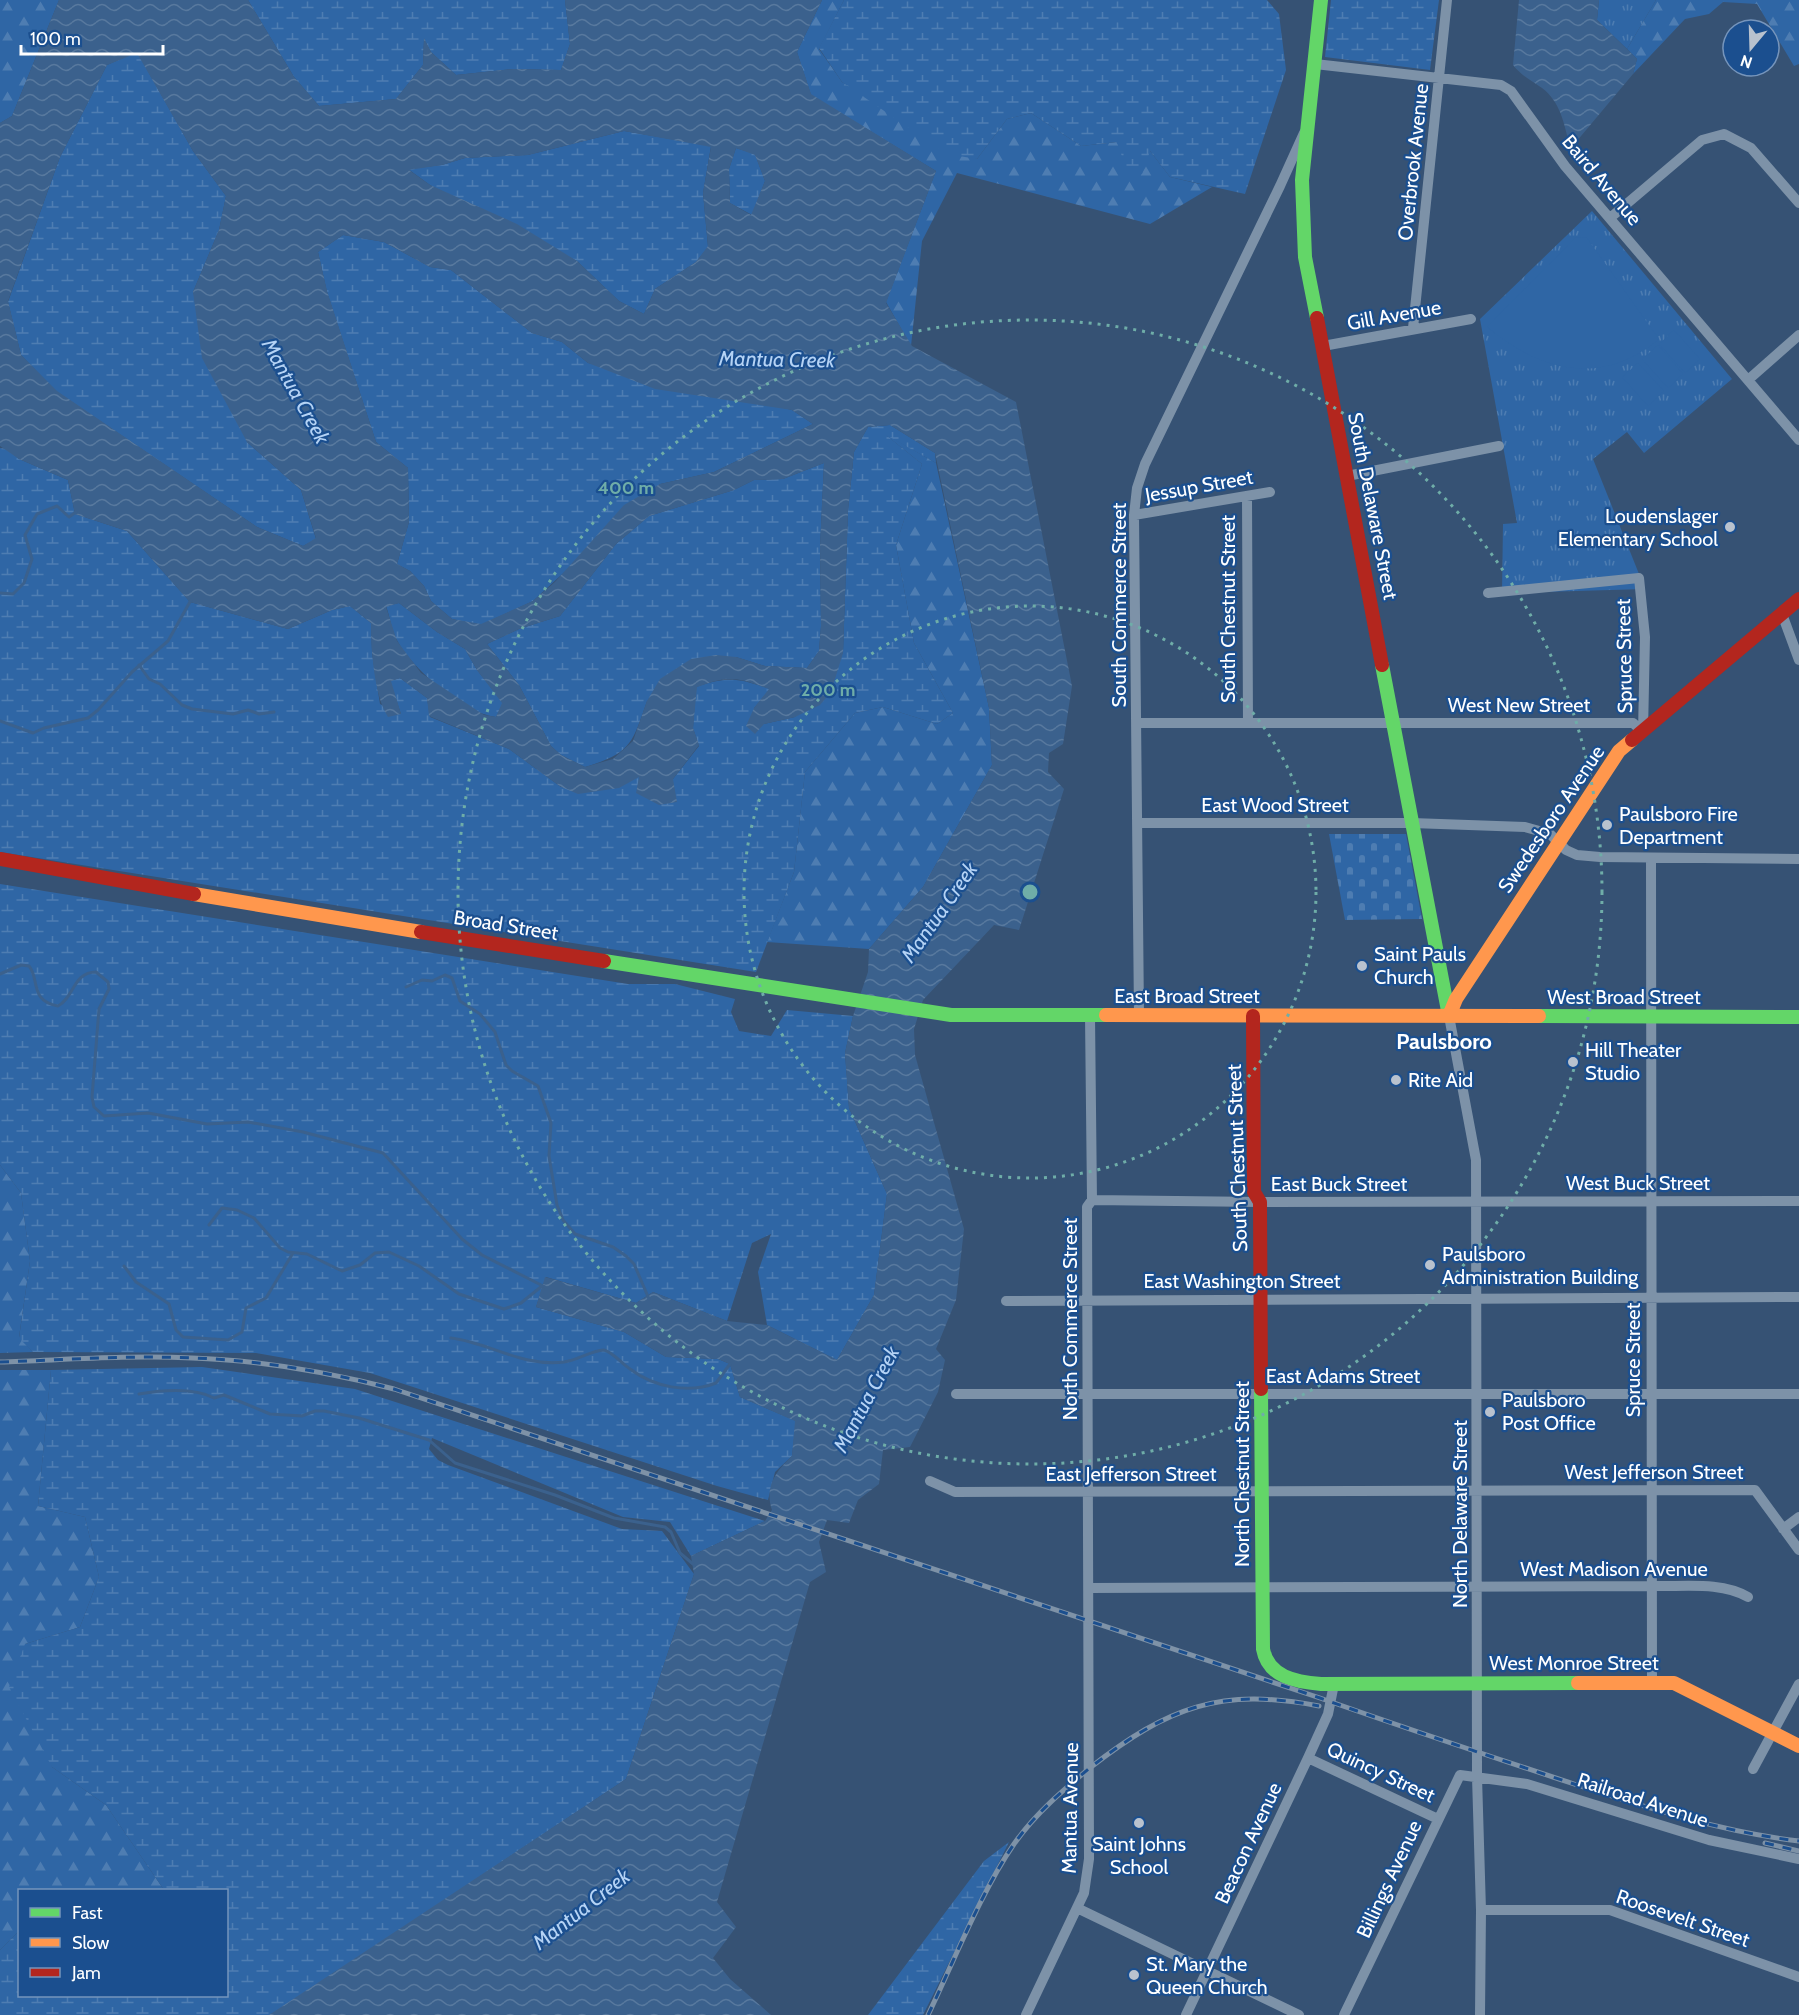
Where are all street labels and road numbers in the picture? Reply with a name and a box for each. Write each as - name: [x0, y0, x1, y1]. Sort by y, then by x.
- street label: Overbrook Avenue: [1393, 82, 1433, 242]
- street label: Baird Avenue: [1557, 130, 1647, 230]
- street label: Gill Avenue: [1345, 295, 1443, 335]
- street label: South Delaware Street: [1343, 410, 1403, 602]
- street label: Jessup Street: [1142, 465, 1255, 507]
- street label: South Commerce Street: [1107, 502, 1131, 707]
- street label: South Chestnut Street: [1216, 515, 1240, 703]
- street label: Spruce Street: [1611, 598, 1637, 713]
- street label: West New Street: [1448, 693, 1590, 717]
- street label: Swedesboro Avenue: [1493, 741, 1609, 897]
- street label: East Wood Street: [1201, 793, 1349, 817]
- street label: Broad Street: [452, 905, 560, 945]
- street label: East Broad Street: [1114, 984, 1260, 1008]
- street label: West Broad Street: [1547, 985, 1701, 1009]
- street label: South Chestnut Street: [1222, 1063, 1252, 1252]
- street label: West Buck Street: [1566, 1171, 1710, 1195]
- street label: East Buck Street: [1271, 1172, 1407, 1196]
- street label: North Commerce Street: [1058, 1217, 1082, 1420]
- street label: East Washington Street: [1143, 1269, 1341, 1293]
- street label: Spruce Street: [1621, 1302, 1645, 1417]
- street label: East Adams Street: [1266, 1364, 1421, 1388]
- street label: North Chestnut Street: [1230, 1381, 1254, 1567]
- street label: North Delaware Street: [1448, 1420, 1472, 1608]
- street label: West Jefferson Street: [1565, 1460, 1744, 1484]
- street label: East Jefferson Street: [1045, 1462, 1217, 1486]
- street label: West Madison Avenue: [1520, 1557, 1708, 1581]
- street label: West Monroe Street: [1489, 1651, 1659, 1675]
- street label: Quincy Street: [1323, 1737, 1439, 1808]
- street label: Mantua Avenue: [1057, 1742, 1083, 1874]
- street label: Railroad Avenue: [1575, 1768, 1711, 1832]
- street label: Beacon Avenue: [1209, 1779, 1287, 1907]
- street label: Billings Avenue: [1351, 1816, 1427, 1942]
- street label: Roosevelt Street: [1613, 1884, 1753, 1952]

